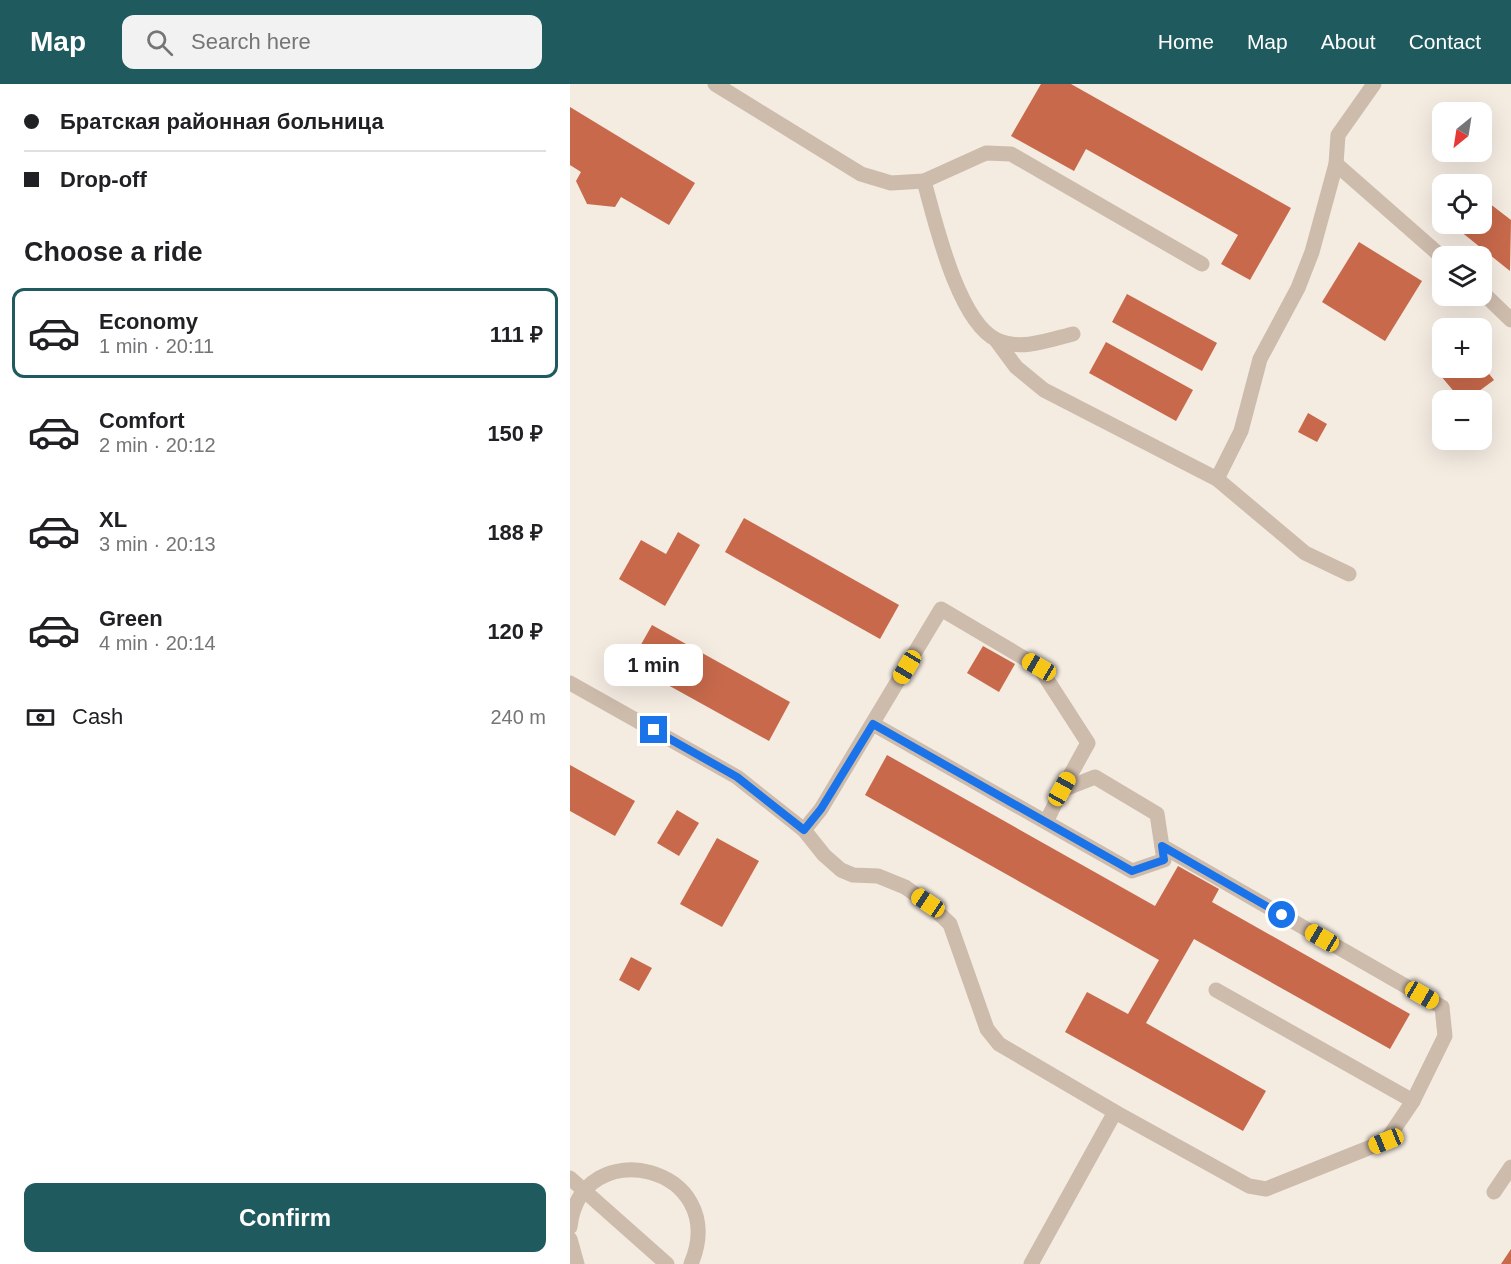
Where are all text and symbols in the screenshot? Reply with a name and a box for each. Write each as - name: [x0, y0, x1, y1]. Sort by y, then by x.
- search box: [122, 15, 542, 69]
- text: Map: [30, 26, 86, 57]
- icon: search: [143, 26, 176, 59]
- text: Search here: [191, 29, 311, 54]
- text: Home: [1158, 30, 1214, 53]
- text: Map: [1247, 30, 1288, 53]
- text: About: [1321, 30, 1376, 53]
- text: Contact: [1409, 30, 1481, 53]
- north arrow: [1432, 102, 1492, 162]
- map controls: [1432, 102, 1492, 450]
- text: Братская районная больница: [60, 109, 384, 134]
- text: Drop-off: [60, 167, 147, 192]
- button: locate: [1432, 174, 1492, 234]
- text: Choose a ride: [24, 237, 203, 267]
- button: layers: [1432, 246, 1492, 306]
- icon: car: [27, 306, 81, 360]
- text: Economy: [99, 309, 198, 334]
- button: +: [1432, 318, 1492, 378]
- text: 111 ₽: [490, 322, 543, 347]
- text: 1 min · 20:11: [99, 335, 214, 357]
- button: −: [1432, 390, 1492, 450]
- icon: car: [27, 405, 81, 459]
- text: Comfort: [99, 408, 185, 433]
- text: 150 ₽: [487, 421, 543, 446]
- text: 2 min · 20:12: [99, 434, 216, 456]
- icon: car: [27, 504, 81, 558]
- text: XL: [99, 507, 127, 532]
- text: 188 ₽: [487, 520, 543, 545]
- text: 3 min · 20:13: [99, 533, 216, 555]
- icon: car: [27, 603, 81, 657]
- text: Green: [99, 606, 163, 631]
- text: 120 ₽: [487, 619, 543, 644]
- text: 4 min · 20:14: [99, 632, 216, 654]
- callout: 1 min: [604, 643, 704, 685]
- car: [890, 647, 924, 687]
- car: [1019, 650, 1059, 684]
- text: 1 min: [627, 654, 680, 676]
- icon: cash: [24, 701, 57, 734]
- text: Cash: [72, 704, 123, 729]
- text: 240 m: [490, 706, 546, 728]
- route end: [640, 716, 667, 743]
- car: [1045, 769, 1079, 809]
- car: [908, 885, 948, 921]
- route start: [1268, 901, 1295, 928]
- car: [1302, 921, 1342, 955]
- car: [1402, 978, 1442, 1012]
- car: [1366, 1126, 1406, 1156]
- button: Confirm: [24, 1183, 546, 1252]

